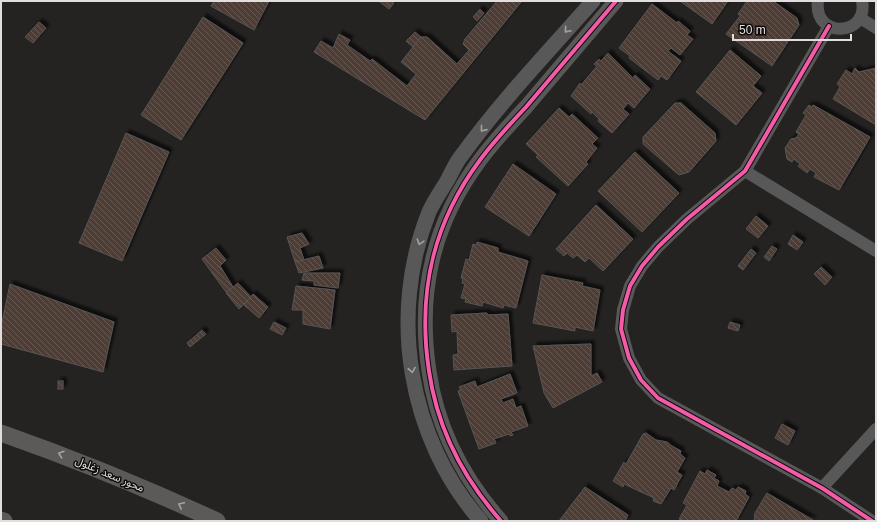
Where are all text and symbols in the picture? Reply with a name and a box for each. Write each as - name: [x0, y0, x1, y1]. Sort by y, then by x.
- scale bar: [733, 16, 851, 42]
- text: 50 m: [739, 23, 766, 37]
- one-way arrow: [565, 26, 572, 33]
- one-way arrow: [480, 124, 487, 132]
- one-way arrow: [416, 238, 425, 245]
- one-way arrow: [407, 367, 416, 373]
- one-way arrow: [58, 451, 65, 459]
- street label: محور سعد زغلول: [73, 454, 146, 495]
- one-way arrow: [178, 502, 186, 510]

